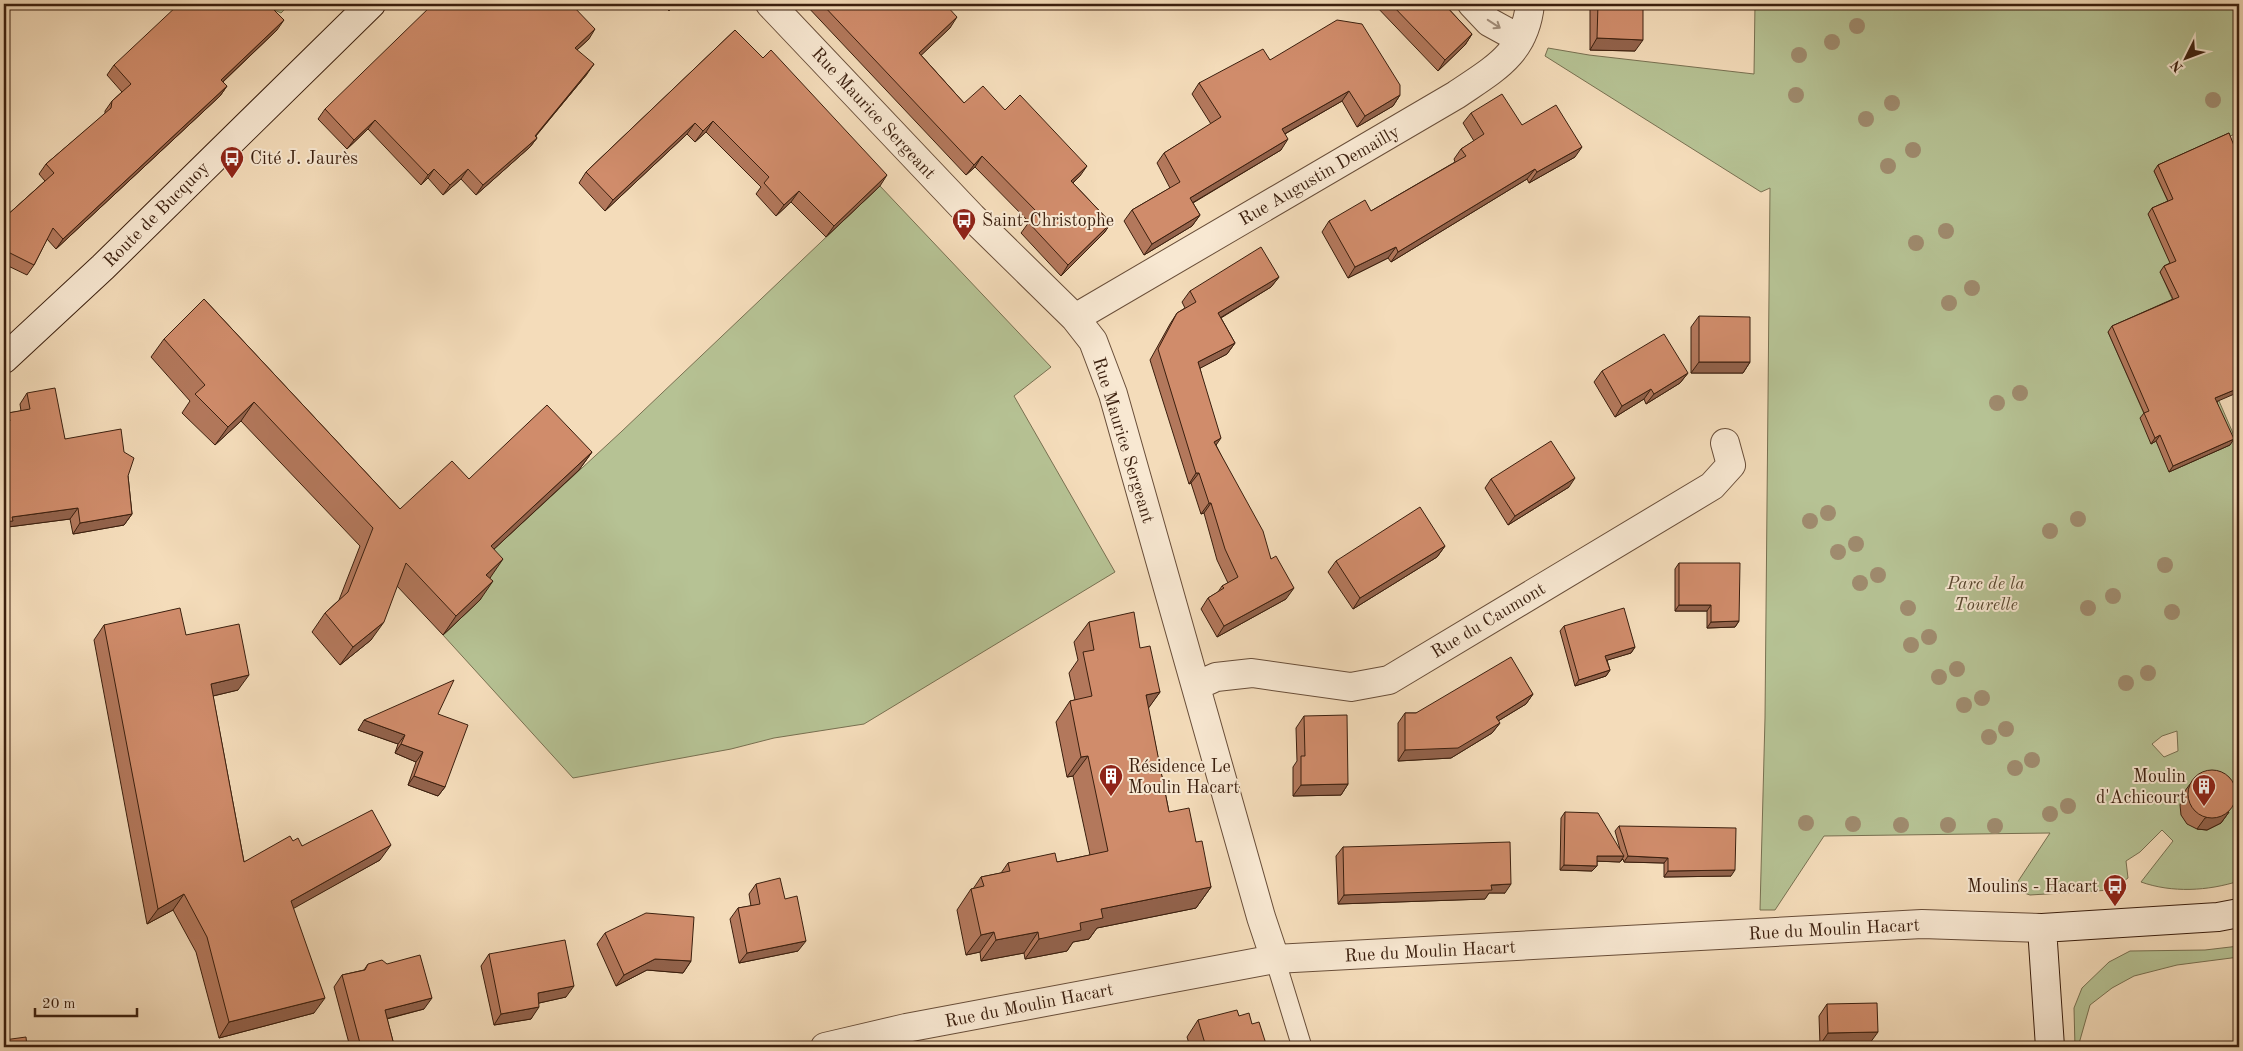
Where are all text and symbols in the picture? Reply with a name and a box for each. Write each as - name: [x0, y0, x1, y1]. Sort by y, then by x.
- one-way arrow: [1487, 19, 1501, 29]
- north arrow: [2160, 32, 2210, 82]
- street label: Rue Maurice Sergeant: [808, 44, 939, 183]
- text: N: [2168, 57, 2186, 75]
- street label: Rue Augustin Demailly: [1236, 122, 1403, 229]
- bus stop icon: Cité J. Jaurès: [219, 145, 245, 179]
- place label: Cité J. Jaurès: [250, 150, 358, 168]
- street label: Route de Bucquoy: [101, 158, 213, 271]
- bus stop icon: Saint-Christophe: [951, 207, 977, 241]
- place label: Saint-Christophe: [982, 212, 1114, 230]
- street label: Rue Maurice Sergeant: [1089, 355, 1157, 525]
- park label: Parc de la Tourelle: [1946, 575, 2025, 614]
- street label: Rue du Caumont: [1428, 580, 1549, 662]
- place label: Résidence Le Moulin Hacart: [1128, 758, 1240, 797]
- building icon: Résidence Le Moulin Hacart: [1098, 763, 1124, 797]
- place label: Moulin d'Achicourt: [2096, 768, 2186, 807]
- building icon: Moulin d'Achicourt: [2191, 773, 2217, 807]
- bus stop icon: Moulins - Hacart: [2102, 873, 2128, 907]
- place label: Moulins - Hacart: [1967, 878, 2098, 896]
- street label: Rue du Moulin Hacart: [1748, 917, 1920, 943]
- street label: Rue du Moulin Hacart: [1344, 939, 1516, 965]
- street label: Rue du Moulin Hacart: [943, 981, 1115, 1031]
- scale bar: [35, 986, 138, 1018]
- text: 20 m: [42, 997, 76, 1012]

